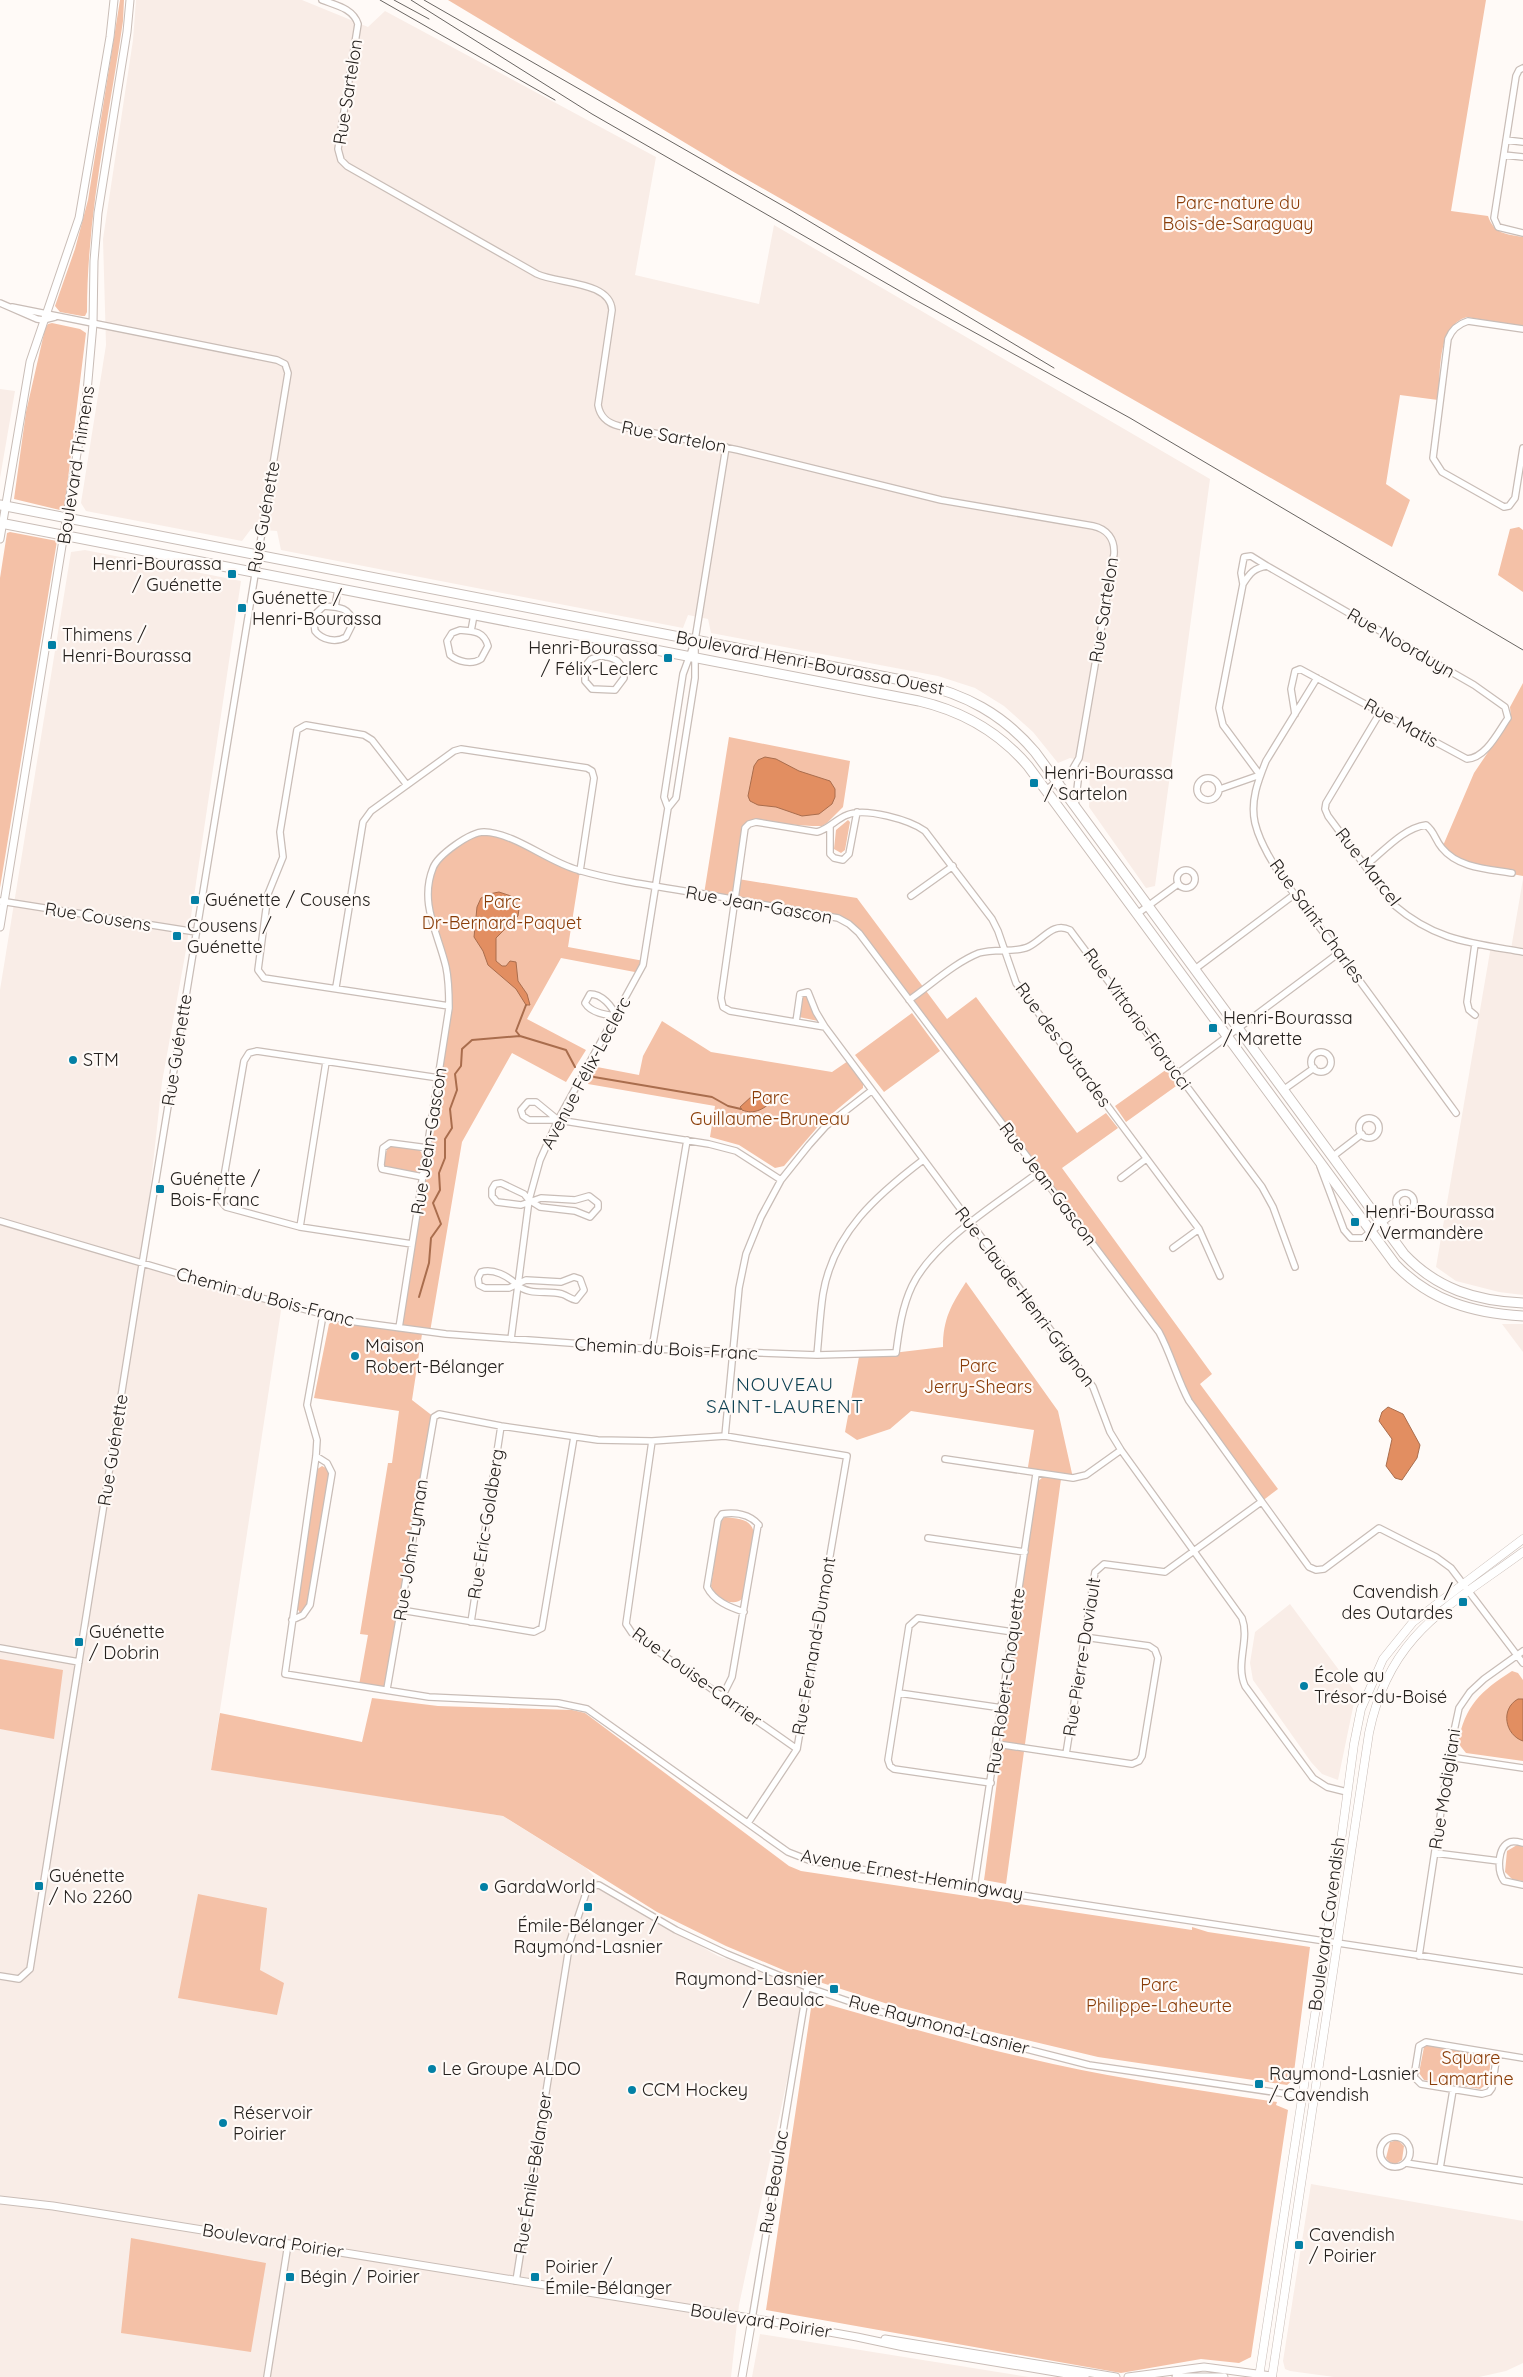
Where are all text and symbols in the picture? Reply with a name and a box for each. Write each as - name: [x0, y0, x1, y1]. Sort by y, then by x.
- street label: Rue Sartelon: [328, 37, 367, 146]
- park label: Parc-nature du Bois-de-Saraguay: [1162, 191, 1314, 235]
- street label: Boulevard Thimens: [52, 384, 99, 546]
- street label: Rue Sartelon: [620, 415, 729, 458]
- street label: Rue Guénette: [242, 459, 285, 575]
- place label: Henri-Bourassa / Guénette: [92, 552, 222, 596]
- street label: Rue Sartelon: [1084, 555, 1123, 664]
- marker: Henri-Bourassa / Guénette: [226, 568, 238, 580]
- place label: Guénette / Henri-Bourassa: [252, 586, 382, 630]
- marker: Guénette / Henri-Bourassa: [236, 602, 248, 614]
- street label: Rue Noorduyn: [1343, 602, 1459, 683]
- place label: Thimens / Henri-Bourassa: [62, 623, 192, 667]
- street label: Boulevard Henri-Bourassa Ouest: [674, 625, 946, 700]
- place label: Henri-Bourassa / Félix-Leclerc: [528, 636, 658, 680]
- marker: Thimens / Henri-Bourassa: [46, 639, 58, 651]
- marker: Henri-Bourassa / Félix-Leclerc: [662, 652, 674, 664]
- street label: Rue Matis: [1360, 693, 1442, 752]
- place label: Henri-Bourassa / Sartelon: [1044, 761, 1174, 805]
- marker: Henri-Bourassa / Sartelon: [1028, 777, 1040, 789]
- street label: Rue Marcel: [1331, 823, 1406, 910]
- street label: Rue Saint-Charles: [1265, 854, 1370, 987]
- street label: Rue Jean-Gascon: [684, 880, 834, 929]
- place label: Guénette / Cousens: [205, 888, 370, 911]
- park label: Parc Dr-Bernard-Paquet: [422, 890, 582, 934]
- marker: Guénette / Cousens: [189, 894, 201, 906]
- street label: Rue Cousens: [43, 897, 153, 936]
- place label: Cousens / Guénette: [187, 914, 272, 958]
- marker: Cousens / Guénette: [171, 930, 183, 942]
- street label: Rue Vittorio-Fiorucci: [1078, 943, 1196, 1094]
- street label: Rue des Outardes: [1010, 978, 1116, 1112]
- street label: Rue Guénette: [156, 992, 197, 1108]
- street label: Avenue Félix-Leclerc: [536, 993, 635, 1153]
- place label: Henri-Bourassa / Marette: [1223, 1006, 1353, 1050]
- marker: Henri-Bourassa / Marette: [1207, 1022, 1219, 1034]
- place label: STM: [83, 1048, 119, 1071]
- marker: STM: [67, 1054, 79, 1066]
- street label: Rue Jean-Gascon: [406, 1066, 452, 1216]
- park label: Parc Guillaume-Bruneau: [690, 1086, 850, 1130]
- street label: Rue Jean-Gascon: [994, 1117, 1102, 1250]
- place label: Guénette / Bois-Franc: [170, 1167, 261, 1211]
- marker: Guénette / Bois-Franc: [154, 1183, 166, 1195]
- place label: Henri-Bourassa / Vermandère: [1365, 1200, 1495, 1244]
- street label: Rue Claude-Henri-Grignon: [950, 1202, 1101, 1391]
- marker: Henri-Bourassa / Vermandère: [1349, 1216, 1361, 1228]
- street label: Chemin du Bois-Franc: [174, 1262, 357, 1331]
- street label: Chemin du Bois-Franc: [574, 1332, 758, 1365]
- place label: Maison Robert-Bélanger: [365, 1334, 504, 1378]
- marker: Maison Robert-Bélanger: [349, 1350, 361, 1362]
- park label: Parc Jerry-Shears: [924, 1354, 1032, 1398]
- district label: NOUVEAU SAINT-LAURENT: [706, 1372, 864, 1418]
- street label: Rue Guénette: [92, 1392, 133, 1508]
- street label: Rue Eric-Goldberg: [462, 1447, 509, 1601]
- street label: Rue John-Lyman: [388, 1477, 433, 1622]
- street label: Rue Fernand-Dumont: [786, 1555, 841, 1737]
- street label: Rue Pierre-Daviault: [1058, 1576, 1105, 1738]
- place label: Cavendish / des Outardes: [1341, 1580, 1454, 1624]
- street label: Rue Robert-Choquette: [981, 1586, 1030, 1775]
- marker: Cavendish / des Outardes: [1457, 1596, 1469, 1608]
- place label: Guénette / Dobrin: [89, 1620, 165, 1664]
- street label: Rue Louise-Carrier: [628, 1622, 767, 1731]
- marker: Guénette / Dobrin: [73, 1636, 85, 1648]
- place label: École au Trésor-du-Boisé: [1314, 1664, 1447, 1708]
- marker: École au Trésor-du-Boisé: [1298, 1680, 1310, 1692]
- street label: Rue Modigliani: [1424, 1727, 1465, 1851]
- street label: Boulevard Cavendish: [1303, 1835, 1350, 2012]
- street label: Avenue Ernest-Hemingway: [799, 1844, 1025, 1905]
- place label: Guénette / No 2260: [49, 1864, 133, 1908]
- place label: GardaWorld: [494, 1875, 596, 1898]
- marker: Guénette / No 2260: [33, 1880, 45, 1892]
- marker: GardaWorld: [478, 1881, 490, 1893]
- marker: Émile-Bélanger / Raymond-Lasnier: [582, 1901, 594, 1913]
- place label: Émile-Bélanger / Raymond-Lasnier: [513, 1914, 663, 1958]
- place label: Raymond-Lasnier / Beaulac: [675, 1967, 824, 2011]
- park label: Parc Philippe-Laheurte: [1086, 1973, 1232, 2017]
- marker: Raymond-Lasnier / Beaulac: [828, 1983, 840, 1995]
- street label: Rue Raymond-Lasnier: [846, 1989, 1032, 2060]
- park label: Square Lamartine: [1428, 2046, 1514, 2090]
- place label: Le Groupe ALDO: [442, 2057, 581, 2080]
- place label: Raymond-Lasnier / Cavendish: [1269, 2062, 1418, 2106]
- marker: Le Groupe ALDO: [426, 2063, 438, 2075]
- place label: CCM Hockey: [642, 2078, 748, 2101]
- marker: Raymond-Lasnier / Cavendish: [1253, 2078, 1265, 2090]
- marker: CCM Hockey: [626, 2084, 638, 2096]
- street label: Rue Émile-Bélanger: [508, 2090, 557, 2256]
- place label: Réservoir Poirier: [233, 2101, 313, 2145]
- marker: Réservoir Poirier: [217, 2117, 229, 2129]
- street label: Rue Beaulac: [754, 2129, 793, 2235]
- street label: Boulevard Poirier: [201, 2218, 345, 2263]
- place label: Cavendish / Poirier: [1309, 2223, 1395, 2267]
- marker: Cavendish / Poirier: [1293, 2239, 1305, 2251]
- place label: Poirier / Émile-Bélanger: [545, 2255, 672, 2299]
- place label: Bégin / Poirier: [300, 2265, 420, 2288]
- marker: Bégin / Poirier: [284, 2271, 296, 2283]
- marker: Poirier / Émile-Bélanger: [529, 2271, 541, 2283]
- street label: Boulevard Poirier: [689, 2298, 833, 2343]

